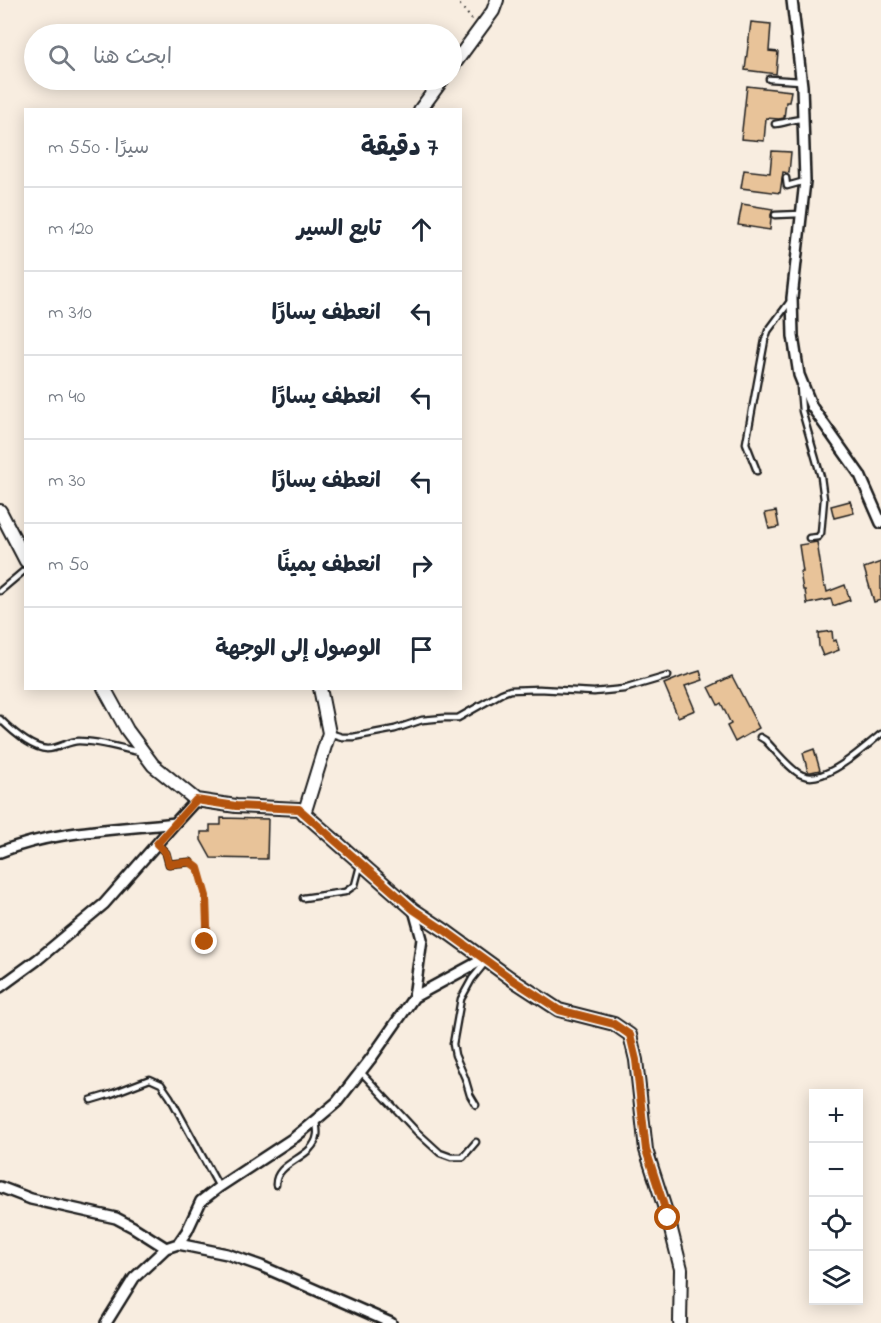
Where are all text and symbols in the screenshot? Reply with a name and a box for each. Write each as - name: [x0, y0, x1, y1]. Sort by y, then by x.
- search box: [24, 24, 462, 90]
- icon: search: [45, 41, 78, 74]
- text: ابحث هنا: [93, 42, 172, 74]
- text: 7 دقيقة: [361, 130, 438, 168]
- text: سيرًا · 550 m: [48, 134, 149, 163]
- icon: ahead: [405, 213, 438, 246]
- text: تابع السير: [297, 214, 381, 246]
- text: 120 m: [48, 215, 93, 244]
- icon: left: [405, 297, 438, 330]
- text: انعطف يسارًا: [272, 298, 381, 330]
- text: 310 m: [48, 299, 92, 328]
- icon: left: [405, 381, 438, 414]
- text: انعطف يسارًا: [272, 382, 381, 414]
- text: 40 m: [48, 383, 85, 412]
- icon: left: [405, 465, 438, 498]
- text: انعطف يسارًا: [272, 466, 381, 498]
- text: 30 m: [48, 467, 85, 496]
- icon: right: [405, 549, 438, 582]
- text: انعطف يمينًا: [277, 550, 381, 582]
- text: 50 m: [48, 551, 89, 580]
- icon: arrive: [405, 633, 438, 666]
- text: الوصول إلى الوجهة: [215, 634, 381, 666]
- route end: [191, 928, 217, 954]
- map controls: [809, 1089, 863, 1305]
- button: +: [809, 1089, 863, 1143]
- button: −: [809, 1143, 863, 1197]
- button: locate: [809, 1197, 863, 1251]
- route start: [654, 1204, 680, 1230]
- button: layers: [809, 1251, 863, 1305]

